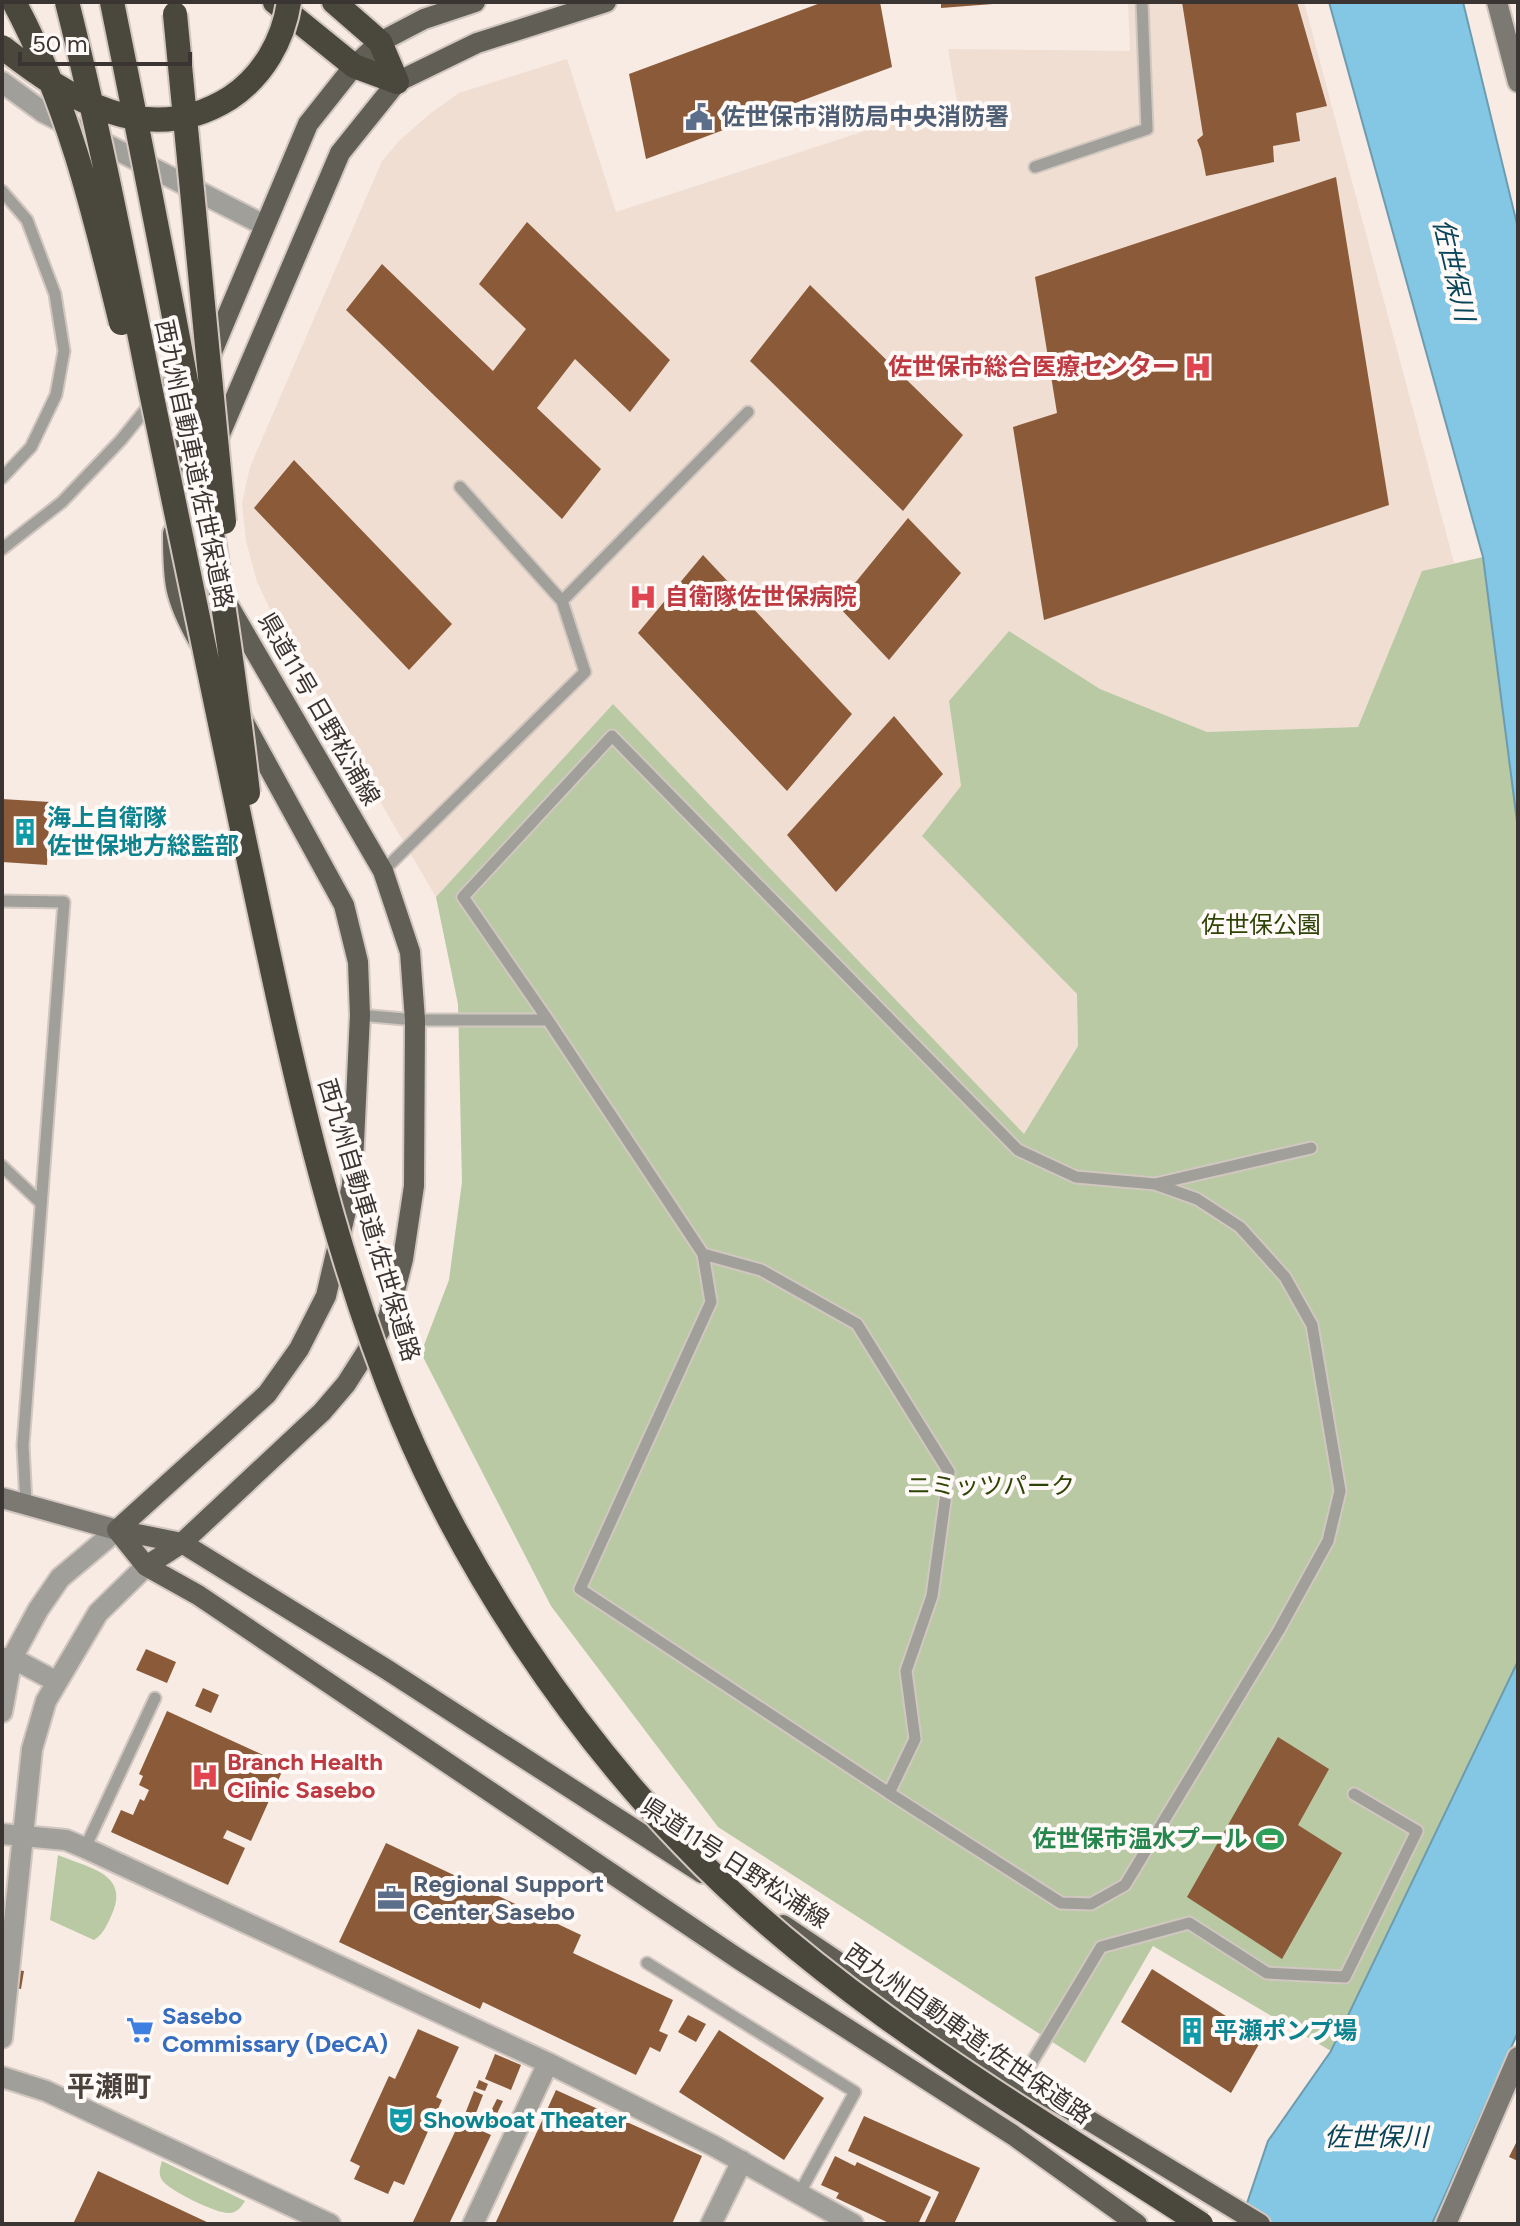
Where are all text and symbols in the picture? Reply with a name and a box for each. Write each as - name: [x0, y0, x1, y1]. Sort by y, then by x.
- scale bar: [20, 16, 190, 66]
- text: 50 m: [32, 29, 88, 58]
- public building icon: 佐世保市消防局中央消防署: [684, 102, 714, 132]
- place label: 佐世保市消防局中央消防署: [721, 102, 1009, 131]
- water label: 佐世保川: [1427, 216, 1482, 327]
- street label: 西九州自動車道;佐世保道路: [150, 317, 239, 611]
- place label: 佐世保市総合医療センター: [888, 352, 1176, 381]
- hospital icon: 佐世保市総合医療センター: [1183, 352, 1213, 382]
- hospital icon: 自衛隊佐世保病院: [628, 582, 658, 612]
- place label: 自衛隊佐世保病院: [665, 582, 857, 611]
- street label: 県道11号 日野松浦線: [252, 607, 386, 810]
- place label: 海上自衛隊 佐世保地方総監部: [47, 803, 239, 860]
- building icon: 海上自衛隊 佐世保地方総監部: [10, 817, 40, 847]
- park label: 佐世保公園: [1201, 910, 1321, 939]
- street label: 西九州自動車道;佐世保道路: [313, 1075, 426, 1365]
- park label: ニミッツパーク: [907, 1471, 1075, 1500]
- place label: Branch Health Clinic Sasebo: [227, 1747, 383, 1804]
- hospital icon: Branch Health Clinic Sasebo: [190, 1761, 220, 1791]
- street label: 県道11号 日野松浦線: [636, 1791, 834, 1934]
- place label: 佐世保市温水プール: [1032, 1824, 1248, 1853]
- sports icon: 佐世保市温水プール: [1255, 1824, 1285, 1854]
- place label: Regional Support Center Sasebo: [413, 1869, 604, 1926]
- office icon: Regional Support Center Sasebo: [376, 1883, 406, 1913]
- street label: 西九州自動車道;佐世保道路: [839, 1937, 1097, 2130]
- place label: Sasebo Commissary (DeCA): [162, 2001, 388, 2058]
- supermarket icon: Sasebo Commissary (DeCA): [125, 2015, 155, 2045]
- building icon: 平瀬ポンプ場: [1177, 2016, 1207, 2046]
- place label: 平瀬ポンプ場: [1214, 2016, 1357, 2045]
- district label: 平瀬町: [67, 2069, 151, 2103]
- theatre icon: Showboat Theater: [386, 2105, 416, 2135]
- place label: Showboat Theater: [423, 2105, 627, 2134]
- water label: 佐世保川: [1324, 2121, 1431, 2153]

